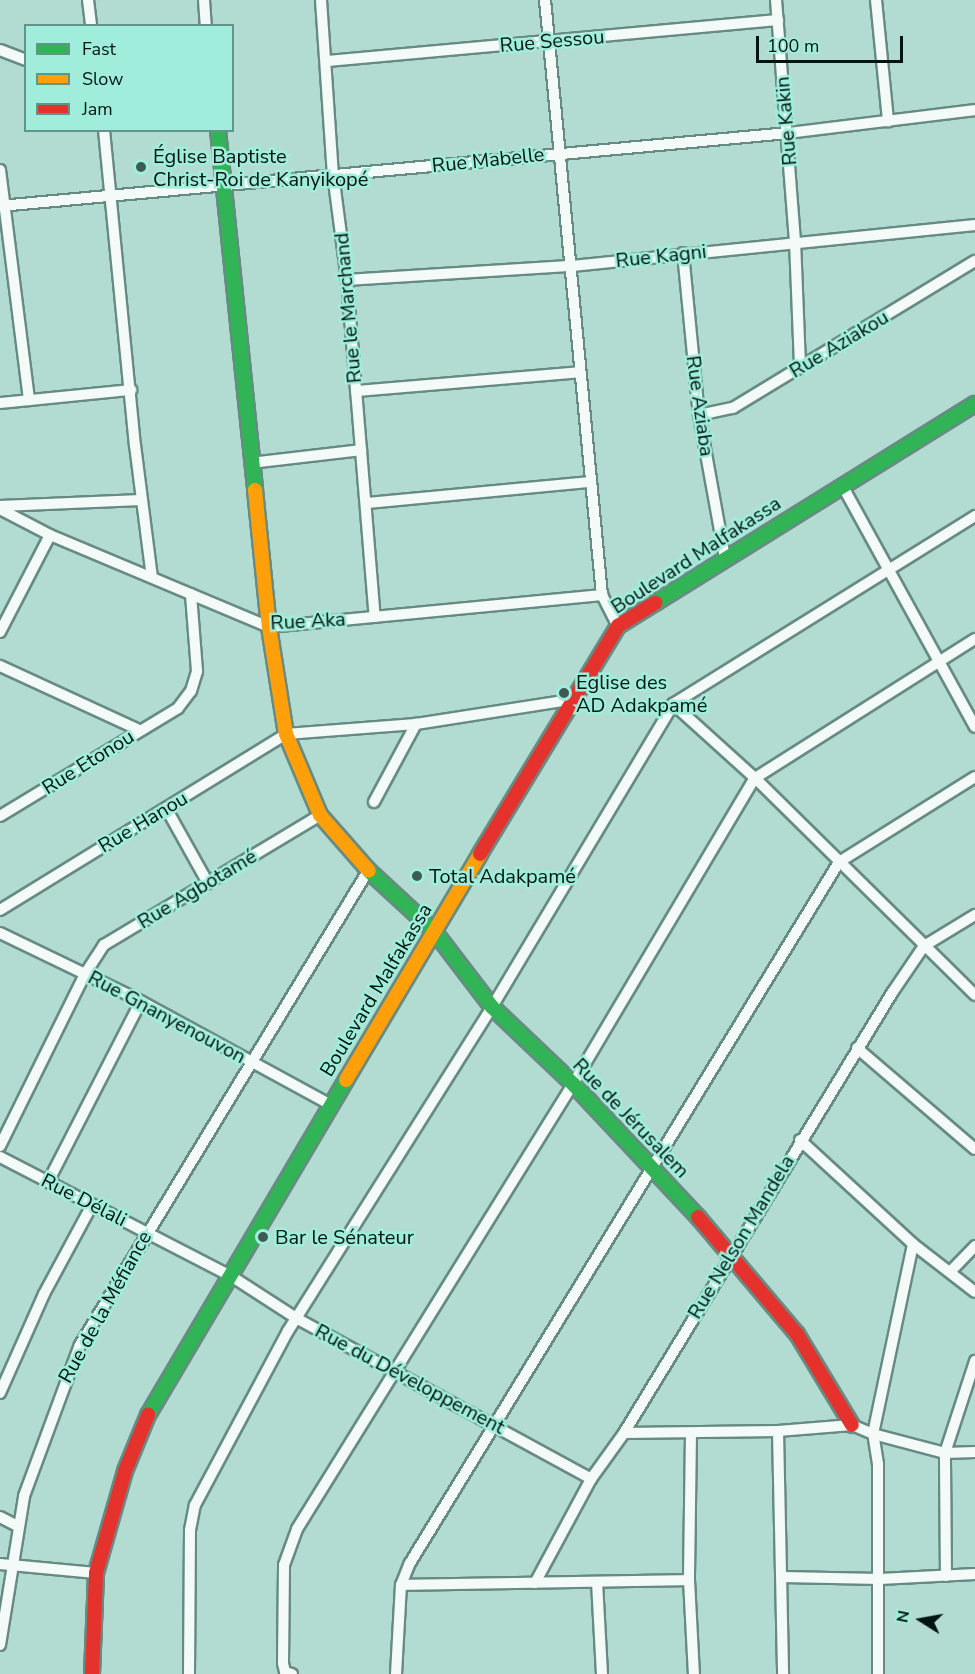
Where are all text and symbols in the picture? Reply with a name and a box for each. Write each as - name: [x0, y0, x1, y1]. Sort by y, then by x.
- legend: [24, 24, 234, 132]
- street label: Rue Sessou: [499, 24, 605, 58]
- scale bar: [759, 24, 906, 62]
- text: 100 m: [767, 34, 819, 58]
- text: Fast: [82, 37, 116, 61]
- text: Slow: [82, 67, 123, 91]
- street label: Rue Kakin: [770, 75, 802, 167]
- text: Jam: [82, 97, 113, 121]
- street label: Rue Mabelle: [431, 142, 545, 178]
- place label: Église Baptiste Christ-Roi de Kanyikopé: [153, 144, 368, 191]
- marker: Église Baptiste Christ-Roi de Kanyikopé: [134, 160, 148, 174]
- street label: Rue le Marchand: [329, 232, 367, 384]
- street label: Rue Kagni: [614, 239, 708, 273]
- street label: Rue Aziakou: [785, 305, 893, 383]
- street label: Rue Aziaba: [681, 354, 719, 458]
- street label: Boulevard Malfakassa: [607, 491, 785, 619]
- street label: Rue Aka: [270, 607, 346, 635]
- place label: Eglise des AD Adakpamé: [576, 670, 707, 717]
- marker: Eglise des AD Adakpamé: [557, 686, 571, 700]
- street label: Rue Etonou: [38, 724, 138, 800]
- street label: Rue Hanou: [94, 786, 192, 858]
- street label: Rue Agbotamé: [133, 844, 261, 934]
- place label: Total Adakpamé: [429, 864, 576, 888]
- marker: Total Adakpamé: [410, 869, 424, 883]
- street label: Boulevard Malfakassa: [315, 899, 437, 1081]
- street label: Rue Gnanyenouvon: [84, 965, 250, 1069]
- street label: Rue de Jérusalem: [568, 1053, 694, 1183]
- street label: Rue Nelson Mandela: [683, 1151, 799, 1323]
- street label: Rue Délali: [37, 1168, 131, 1232]
- place label: Bar le Sénateur: [275, 1225, 414, 1249]
- street label: Rue de la Méfiance: [53, 1227, 157, 1387]
- marker: Bar le Sénateur: [256, 1230, 270, 1244]
- street label: Rue du Développement: [311, 1319, 509, 1439]
- north arrow: [891, 1590, 951, 1650]
- text: N: [891, 1609, 915, 1625]

